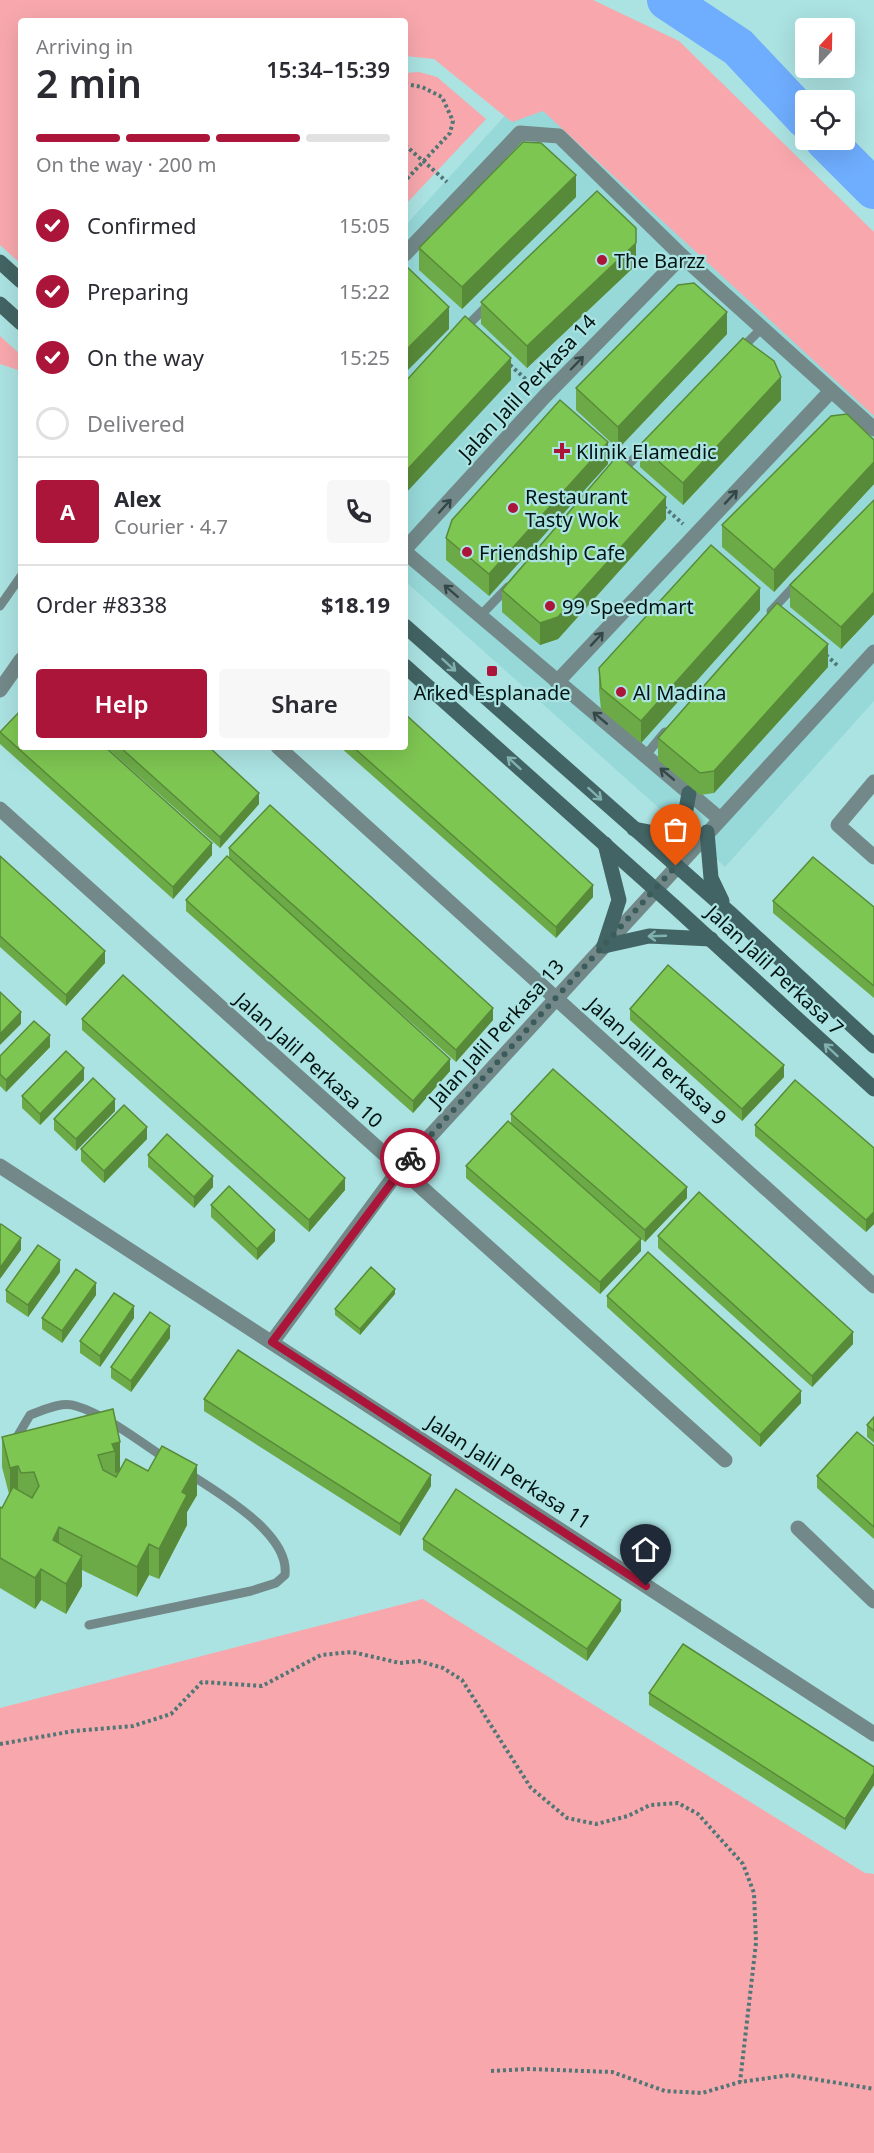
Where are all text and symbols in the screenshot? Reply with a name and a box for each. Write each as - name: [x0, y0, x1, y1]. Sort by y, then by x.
- north arrow: [795, 18, 855, 78]
- map controls: [795, 18, 855, 150]
- text: Arriving in: [36, 33, 133, 60]
- text: 15:34–15:39: [266, 54, 390, 84]
- text: 2 min: [36, 56, 142, 109]
- button: locate: [795, 90, 855, 150]
- text: On the way · 200 m: [36, 151, 216, 178]
- icon: check: [36, 209, 69, 242]
- text: Confirmed: [87, 210, 197, 240]
- text: 15:05: [339, 212, 390, 239]
- place label: The Barzz: [614, 247, 705, 274]
- marker: The Barzz: [595, 253, 609, 267]
- icon: check: [36, 275, 69, 308]
- text: Preparing: [87, 276, 189, 306]
- text: 15:22: [339, 278, 390, 305]
- street label: Jalan Jalil Perkasa 14: [451, 308, 602, 467]
- icon: check: [36, 341, 69, 374]
- text: On the way: [87, 342, 204, 372]
- text: 15:25: [339, 344, 390, 371]
- one-way arrow: [570, 355, 585, 370]
- text: Delivered: [87, 408, 185, 438]
- place label: Klinik Elamedic: [576, 438, 717, 465]
- marker: Klinik Elamedic: [553, 442, 571, 460]
- button: phone: [327, 480, 390, 543]
- text: Alex: [114, 483, 161, 513]
- place label: Restaurant Tasty Wok: [525, 483, 628, 533]
- one-way arrow: [724, 490, 738, 505]
- text: A: [60, 496, 75, 526]
- one-way arrow: [437, 498, 452, 513]
- marker: Restaurant Tasty Wok: [506, 501, 520, 515]
- text: Courier · 4.7: [114, 513, 228, 540]
- place label: Friendship Cafe: [479, 539, 625, 566]
- marker: Friendship Cafe: [460, 545, 474, 559]
- one-way arrow: [443, 585, 459, 598]
- text: Order #8338: [36, 589, 167, 619]
- text: $18.19: [321, 589, 390, 619]
- place label: 99 Speedmart: [562, 593, 694, 620]
- marker: 99 Speedmart: [543, 599, 557, 613]
- one-way arrow: [590, 632, 604, 647]
- one-way arrow: [441, 658, 456, 672]
- marker: Arked Esplanade: [485, 664, 499, 678]
- button: Help: [36, 669, 207, 738]
- button: Share: [219, 669, 390, 738]
- place label: Arked Esplanade: [413, 679, 571, 706]
- place label: Al Madina: [633, 679, 727, 706]
- marker: Al Madina: [614, 685, 628, 699]
- one-way arrow: [593, 711, 608, 725]
- one-way arrow: [507, 756, 522, 770]
- one-way arrow: [660, 767, 675, 781]
- one-way arrow: [587, 787, 602, 801]
- pin: [650, 804, 701, 866]
- icon: bag: [659, 813, 692, 846]
- street label: Jalan Jalil Perkasa 7: [699, 898, 850, 1041]
- one-way arrow: [647, 930, 667, 942]
- street label: Jalan Jalil Perkasa 13: [421, 953, 570, 1114]
- street label: Jalan Jalil Perkasa 10: [228, 985, 389, 1134]
- street label: Jalan Jalil Perkasa 9: [580, 990, 733, 1131]
- one-way arrow: [824, 1043, 839, 1057]
- courier: [380, 1128, 440, 1188]
- icon: bike: [394, 1142, 427, 1175]
- street label: Jalan Jalil Perkasa 11: [420, 1408, 596, 1535]
- pin: [620, 1524, 671, 1586]
- icon: home: [629, 1533, 662, 1566]

